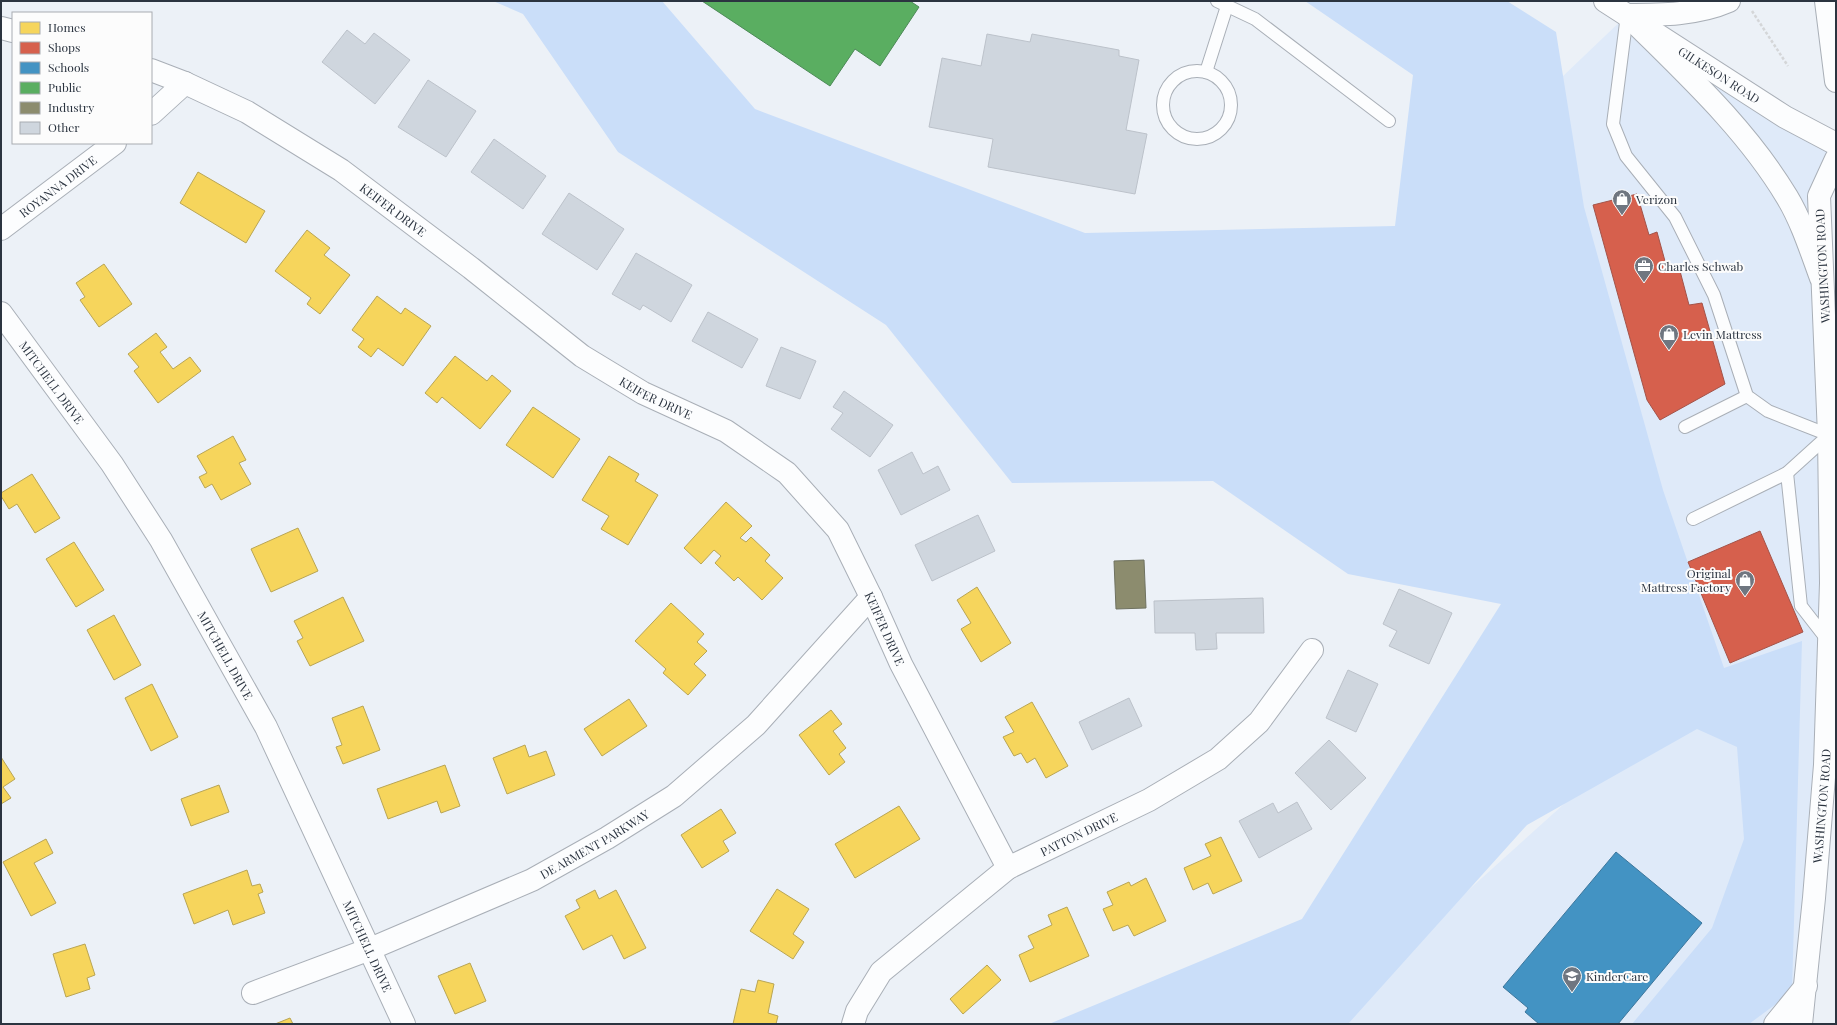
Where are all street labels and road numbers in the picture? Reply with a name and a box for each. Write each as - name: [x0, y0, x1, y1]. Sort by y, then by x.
- street label: GILKESON ROAD: [1675, 42, 1763, 107]
- street label: ROYANNA DRIVE: [16, 152, 100, 221]
- street label: KEIFER DRIVE: [357, 179, 430, 240]
- street label: WASHINGTON ROAD: [1811, 208, 1833, 325]
- street label: MITCHELL DRIVE: [16, 338, 88, 427]
- street label: KEIFER DRIVE: [617, 373, 695, 423]
- street label: KEIFER DRIVE: [861, 589, 909, 668]
- street label: MITCHELL DRIVE: [194, 608, 257, 702]
- street label: WASHINGTON ROAD: [1809, 748, 1834, 865]
- street label: DE ARMENT PARKWAY: [537, 805, 653, 882]
- street label: PATTON DRIVE: [1037, 808, 1120, 859]
- street label: MITCHELL DRIVE: [340, 898, 396, 995]

